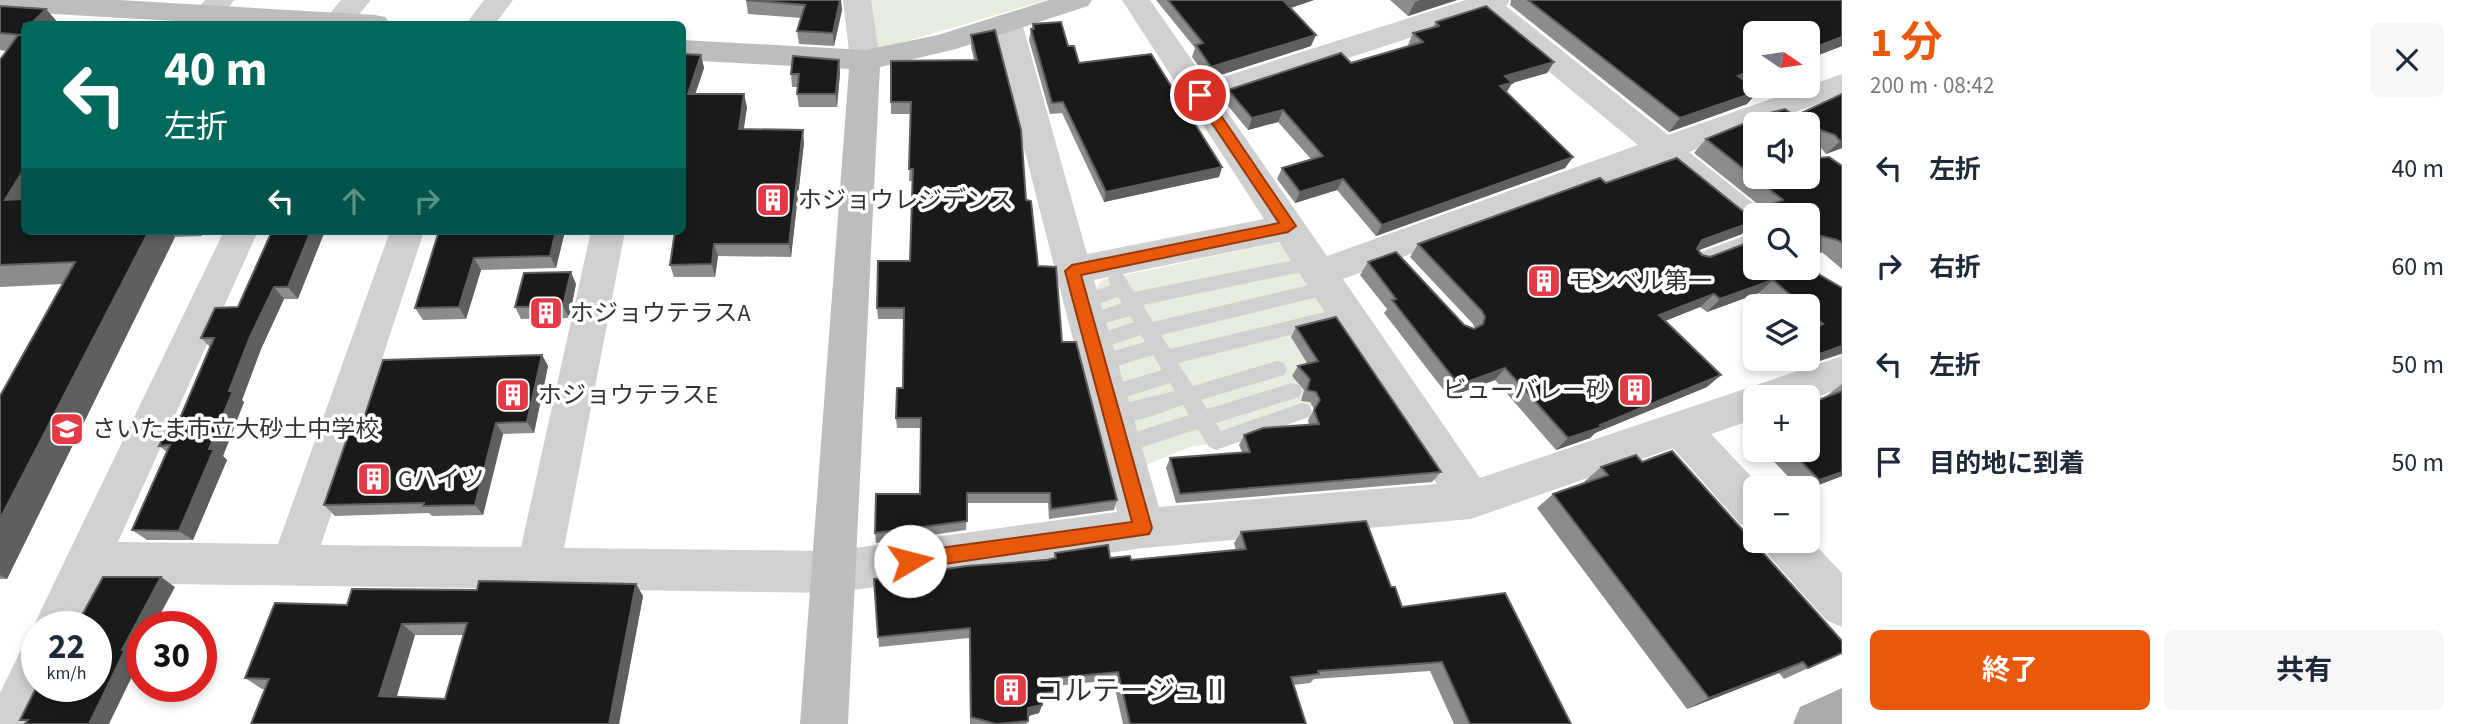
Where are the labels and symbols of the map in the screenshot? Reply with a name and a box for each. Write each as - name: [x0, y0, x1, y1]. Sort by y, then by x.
- north arrow: [1743, 21, 1820, 98]
- pin: [1170, 65, 1230, 125]
- building icon: ホジョウレジデンス: [754, 181, 792, 219]
- place label: ホジョウレジデンス: [798, 183, 1014, 218]
- building icon: モンベル第一: [1525, 262, 1563, 300]
- place label: モンベル第一: [1568, 264, 1712, 299]
- building icon: ホジョウテラスA: [527, 294, 565, 332]
- place label: ホジョウテラスA: [570, 296, 751, 331]
- building icon: ビューバレー砂: [1616, 371, 1654, 409]
- place label: ビューバレー砂: [1442, 373, 1610, 408]
- building icon: ホジョウテラスE: [494, 376, 532, 414]
- place label: ホジョウテラスE: [538, 378, 718, 413]
- school or university icon: さいたま市立大砂土中学校: [48, 410, 86, 448]
- place label: さいたま市立大砂土中学校: [92, 412, 379, 447]
- building icon: Gハイツ: [355, 460, 393, 498]
- place label: Gハイツ: [398, 462, 484, 497]
- position arrow: [873, 524, 947, 598]
- speed limit sign: 30: [126, 611, 217, 702]
- building icon: コルテージュⅡ: [992, 671, 1030, 709]
- place label: コルテージュⅡ: [1036, 671, 1229, 711]

